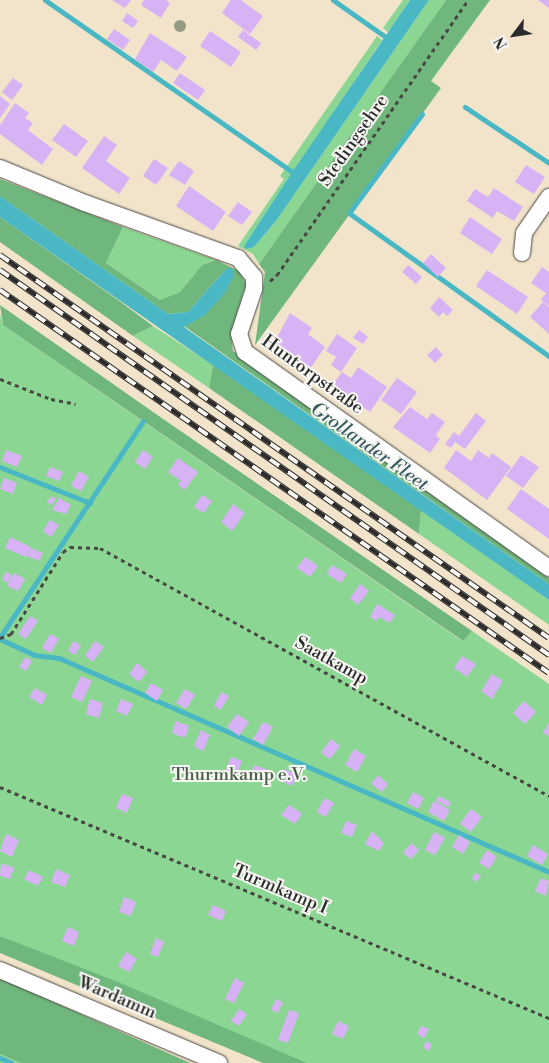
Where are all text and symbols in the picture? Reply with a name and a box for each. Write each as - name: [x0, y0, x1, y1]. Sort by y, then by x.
- north arrow: [489, 10, 539, 60]
- text: N: [491, 33, 512, 52]
- street label: Stedingsehre: [315, 91, 393, 191]
- street label: Huntorpstraße: [257, 331, 367, 419]
- water label: Grollander Fleet: [306, 398, 432, 496]
- street label: Saatkamp: [291, 632, 371, 690]
- park label: Thurmkamp e.V.: [172, 764, 306, 786]
- street label: Turmkamp I: [229, 860, 331, 920]
- street label: Wardamm: [75, 972, 159, 1024]

